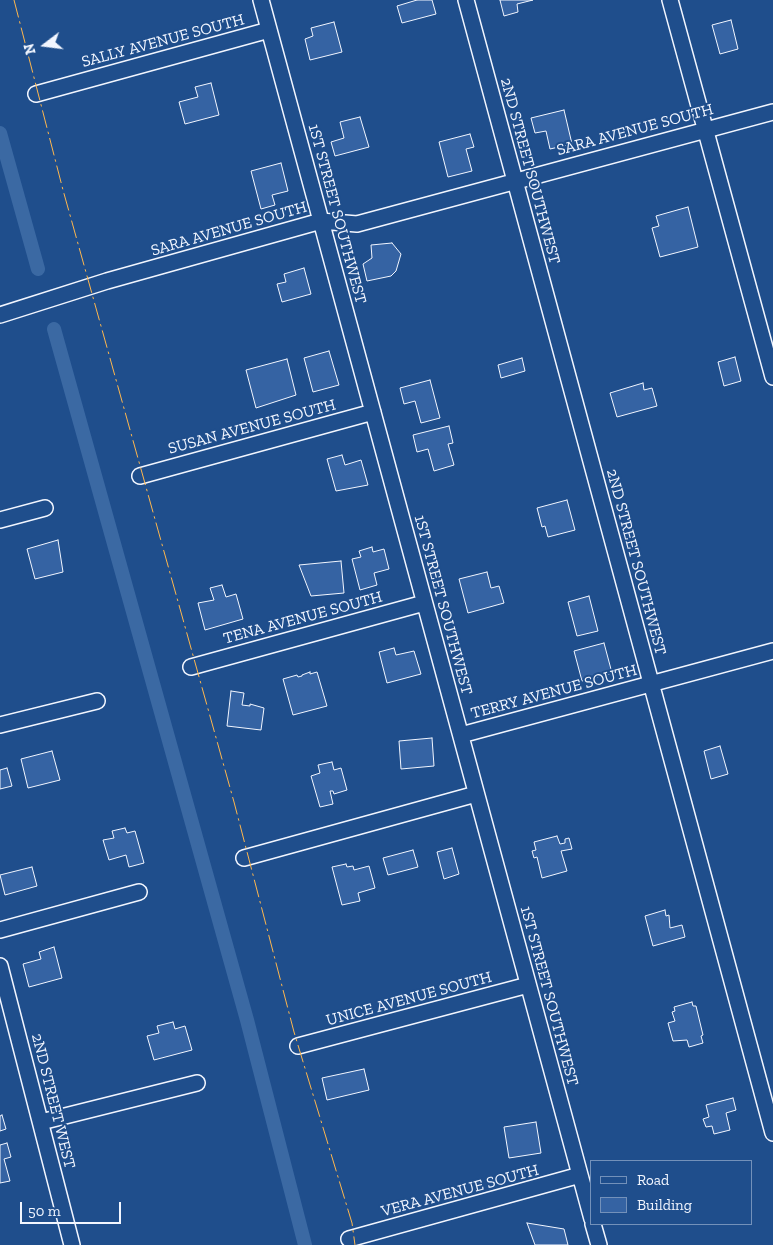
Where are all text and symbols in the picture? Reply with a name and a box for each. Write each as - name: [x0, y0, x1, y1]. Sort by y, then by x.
- street label: SALLY AVENUE SOUTH: [80, 10, 246, 72]
- north arrow: [20, 20, 70, 70]
- text: N: [20, 42, 40, 56]
- street label: 2ND STREET SOUTHWEST: [496, 76, 564, 266]
- street label: SARA AVENUE SOUTH: [555, 100, 715, 160]
- street label: 1ST STREET SOUTHWEST: [304, 122, 370, 306]
- street label: SARA AVENUE SOUTH: [149, 198, 309, 260]
- street label: SUSAN AVENUE SOUTH: [166, 395, 338, 459]
- street label: 2ND STREET SOUTHWEST: [602, 467, 670, 657]
- street label: 1ST STREET SOUTHWEST: [410, 513, 476, 697]
- street label: TENA AVENUE SOUTH: [221, 588, 385, 648]
- street label: TERRY AVENUE SOUTH: [469, 661, 639, 723]
- street label: 1ST STREET SOUTHWEST: [516, 904, 582, 1088]
- street label: UNICE AVENUE SOUTH: [324, 968, 494, 1030]
- street label: 2ND STREET WEST: [27, 1032, 79, 1170]
- legend: [590, 1160, 753, 1225]
- street label: VERA AVENUE SOUTH: [379, 1161, 541, 1221]
- text: Road: [637, 1171, 669, 1189]
- scale bar: [22, 1192, 124, 1224]
- text: Building: [637, 1196, 692, 1214]
- text: 50 m: [28, 1202, 61, 1220]

